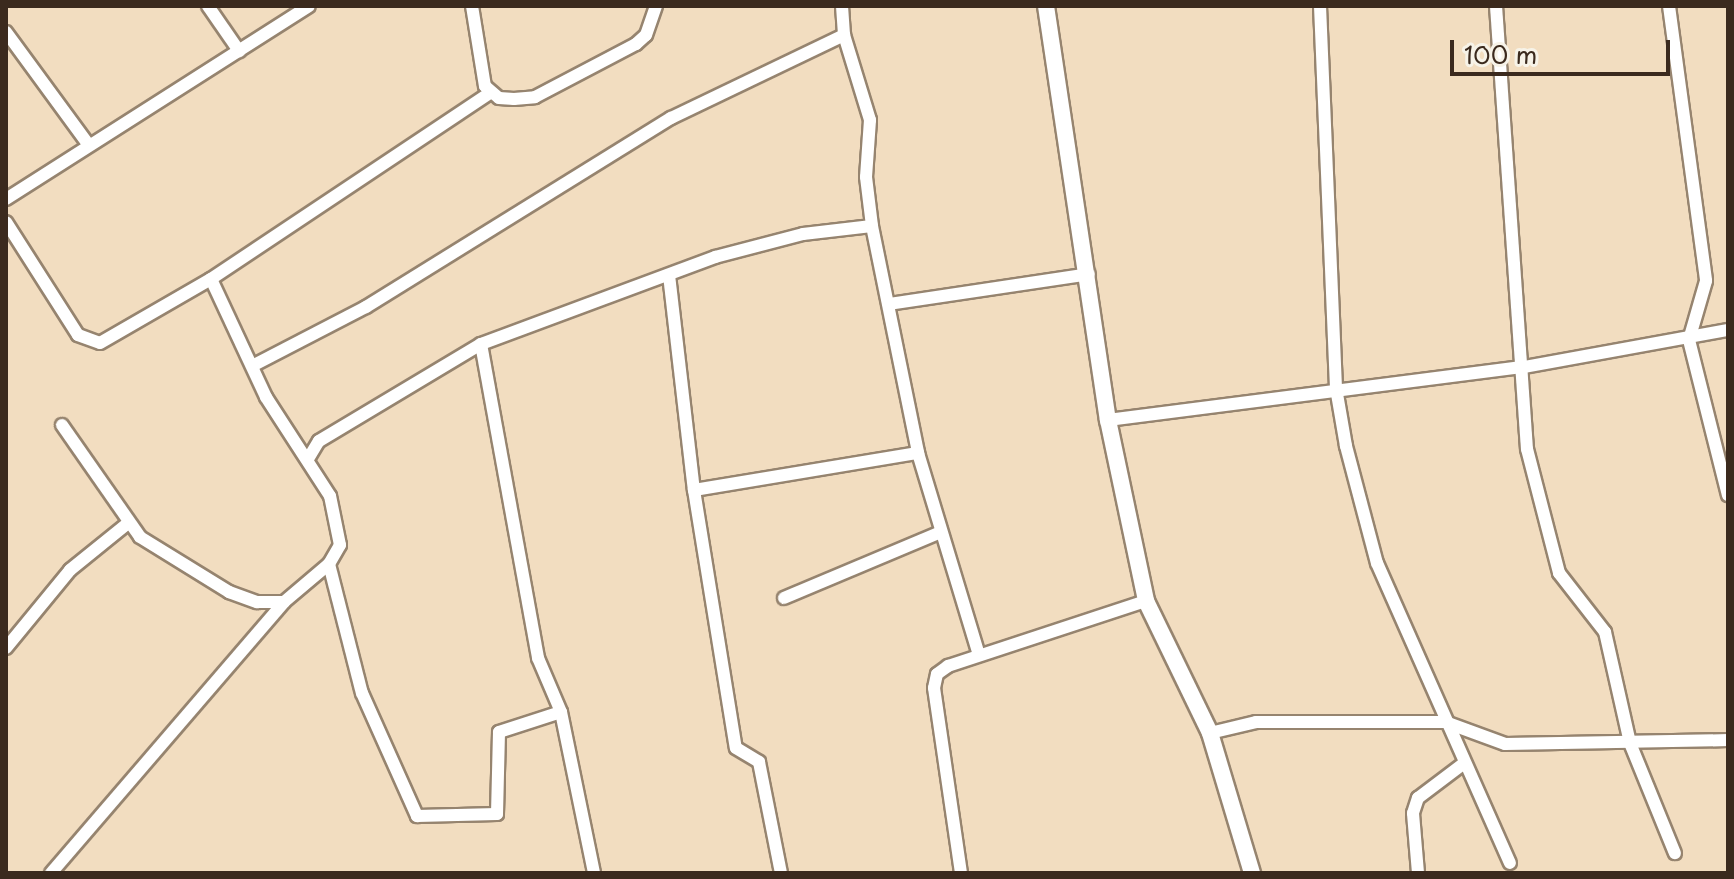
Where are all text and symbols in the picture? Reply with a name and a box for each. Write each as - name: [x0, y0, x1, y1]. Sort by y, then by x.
- scale bar: [1454, 24, 1674, 74]
- text: 100 m: [1464, 36, 1537, 72]

